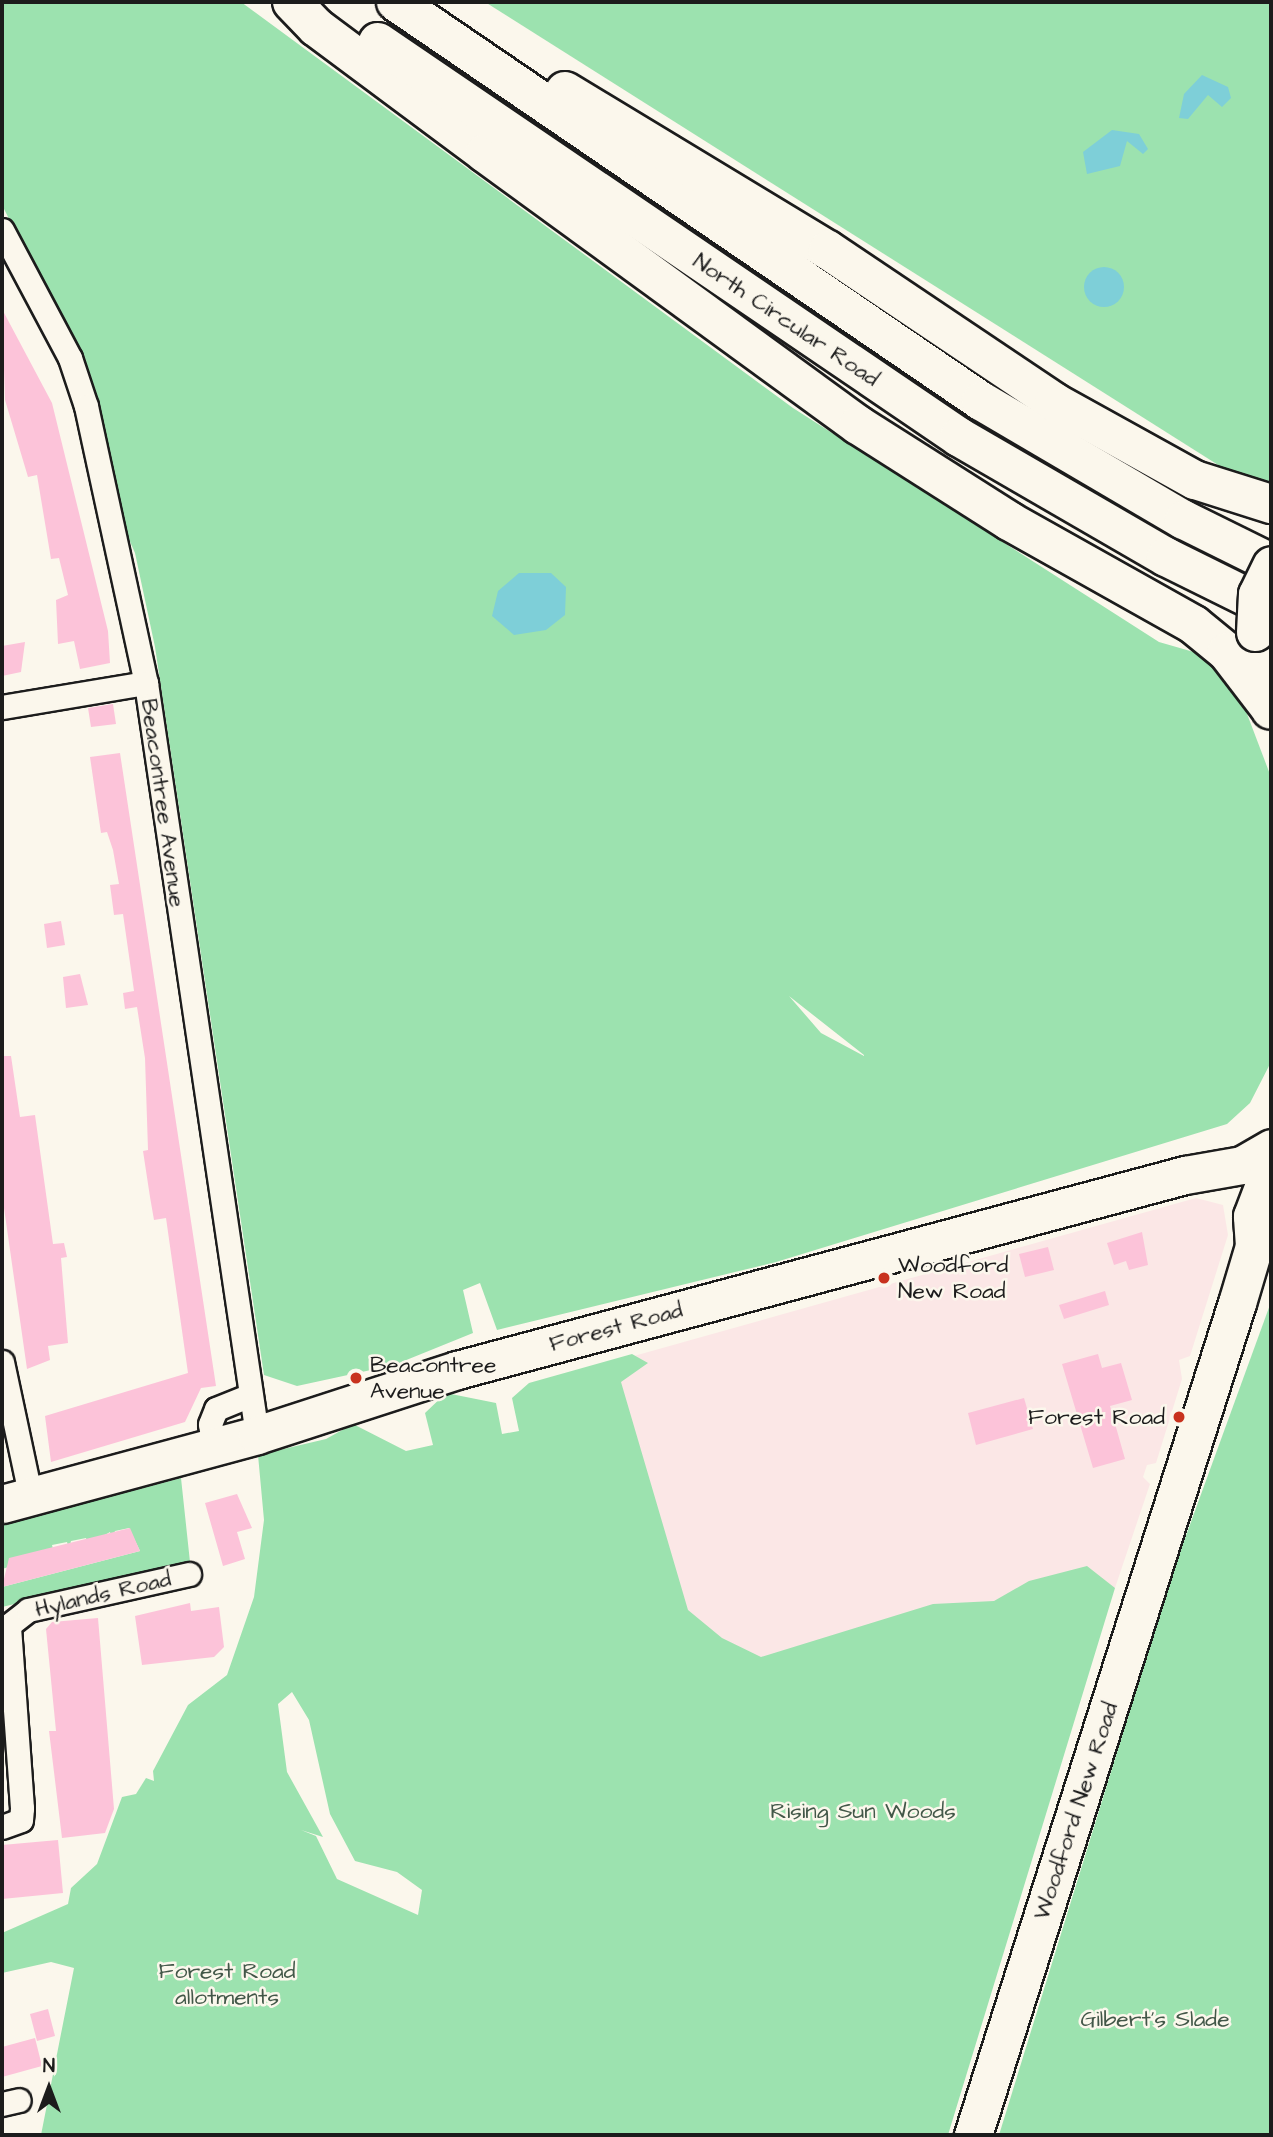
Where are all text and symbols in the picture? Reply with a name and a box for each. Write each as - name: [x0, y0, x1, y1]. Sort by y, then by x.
- street label: North Circular Road: [688, 247, 884, 393]
- street label: Beacontree Avenue: [135, 697, 191, 909]
- place label: Woodford New Road: [898, 1251, 1008, 1305]
- marker: Woodford New Road: [876, 1270, 892, 1286]
- street label: Forest Road: [546, 1296, 686, 1358]
- place label: Beacontree Avenue: [370, 1351, 496, 1405]
- marker: Beacontree Avenue: [348, 1370, 364, 1386]
- place label: Forest Road: [1028, 1403, 1165, 1431]
- marker: Forest Road: [1171, 1409, 1187, 1425]
- street label: Hylands Road: [32, 1565, 174, 1623]
- street label: Woodford New Road: [1028, 1699, 1124, 1923]
- park label: Rising Sun Woods: [770, 1797, 956, 1825]
- park label: Forest Road allotments: [159, 1957, 295, 2011]
- park label: Gilbert's Slade: [1080, 2005, 1230, 2033]
- north arrow: [14, 2053, 84, 2123]
- text: N: [43, 2053, 55, 2080]

